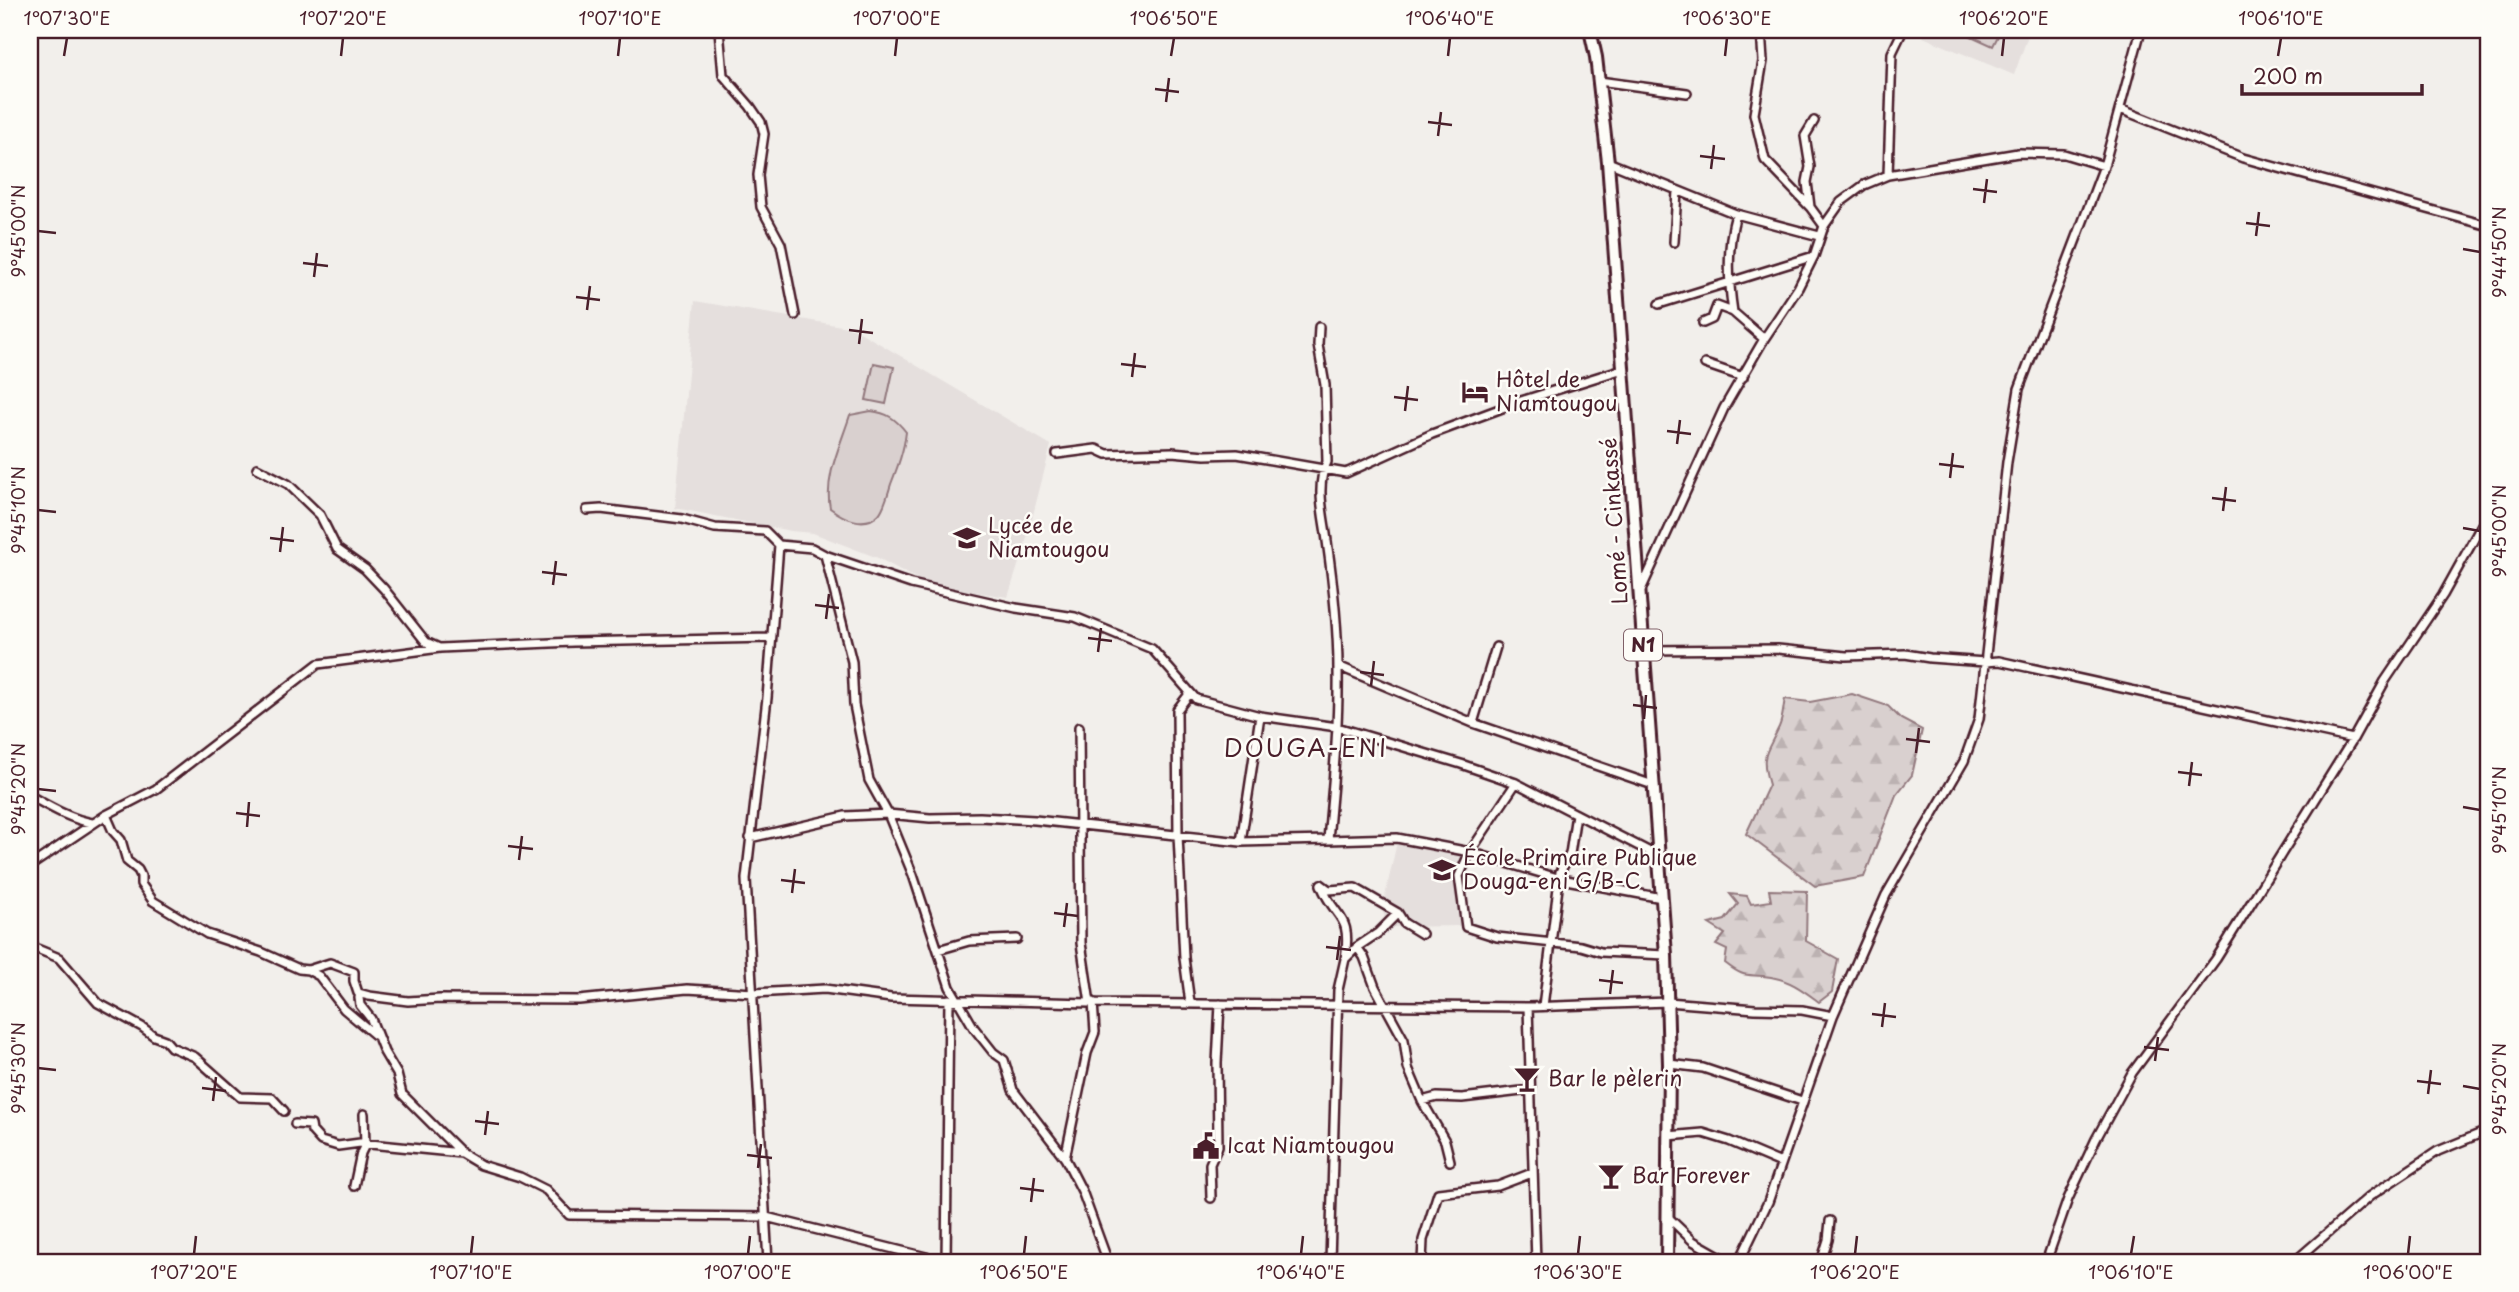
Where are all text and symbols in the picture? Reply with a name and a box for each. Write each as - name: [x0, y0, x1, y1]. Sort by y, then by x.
- text: 1°07'30"E: [24, 4, 110, 31]
- text: 1°07'20"E: [299, 4, 387, 31]
- text: 1°07'10"E: [578, 4, 662, 31]
- text: 1°07'00"E: [853, 4, 941, 31]
- text: 1°06'50"E: [1130, 4, 1218, 31]
- text: 1°06'40"E: [1406, 4, 1494, 31]
- text: 1°06'30"E: [1682, 4, 1772, 31]
- text: 1°06'20"E: [1959, 4, 2049, 31]
- text: 1°06'10"E: [2238, 4, 2324, 31]
- scale bar: [2242, 52, 2423, 96]
- text: 200 m: [2253, 59, 2323, 91]
- text: 9°45'00"N: [4, 185, 31, 277]
- text: 9°44'50"N: [2485, 206, 2512, 298]
- place label: Hôtel de Niamtougou: [1496, 362, 1617, 418]
- hotel icon: Hôtel de Niamtougou: [1460, 377, 1490, 407]
- street label: Lomé - Cinkassé: [1591, 437, 1635, 606]
- text: 9°45'10"N: [4, 466, 31, 554]
- text: 9°45'00"N: [2485, 485, 2512, 577]
- place label: Lycée de Niamtougou: [988, 508, 1109, 564]
- school or university icon: Lycée de Niamtougou: [952, 523, 982, 553]
- road number: N1: [1624, 630, 1662, 660]
- district label: DOUGA-ENI: [1224, 729, 1388, 765]
- text: 9°45'20"N: [4, 743, 31, 835]
- text: 9°45'10"N: [2485, 766, 2512, 854]
- place label: École Primaire Publique Douga-eni G/B-C: [1463, 840, 1697, 896]
- school or university icon: École Primaire Publique Douga-eni G/B-C: [1427, 855, 1457, 885]
- text: 9°45'30"N: [4, 1022, 31, 1114]
- text: 9°45'20"N: [2485, 1043, 2512, 1135]
- place label: Bar le pèlerin: [1548, 1061, 1682, 1093]
- bar icon: Bar le pèlerin: [1512, 1064, 1542, 1094]
- place label: Icat Niamtougou: [1227, 1128, 1394, 1160]
- public building icon: Icat Niamtougou: [1191, 1131, 1221, 1161]
- place label: Bar Forever: [1632, 1158, 1750, 1190]
- bar icon: Bar Forever: [1596, 1161, 1626, 1191]
- text: 1°07'20"E: [150, 1258, 238, 1285]
- text: 1°07'10"E: [429, 1258, 513, 1285]
- text: 1°07'00"E: [704, 1258, 792, 1285]
- text: 1°06'50"E: [980, 1258, 1068, 1285]
- text: 1°06'40"E: [1257, 1258, 1345, 1285]
- text: 1°06'30"E: [1533, 1258, 1623, 1285]
- text: 1°06'20"E: [1810, 1258, 1900, 1285]
- text: 1°06'10"E: [2088, 1258, 2174, 1285]
- text: 1°06'00"E: [2363, 1258, 2453, 1285]

